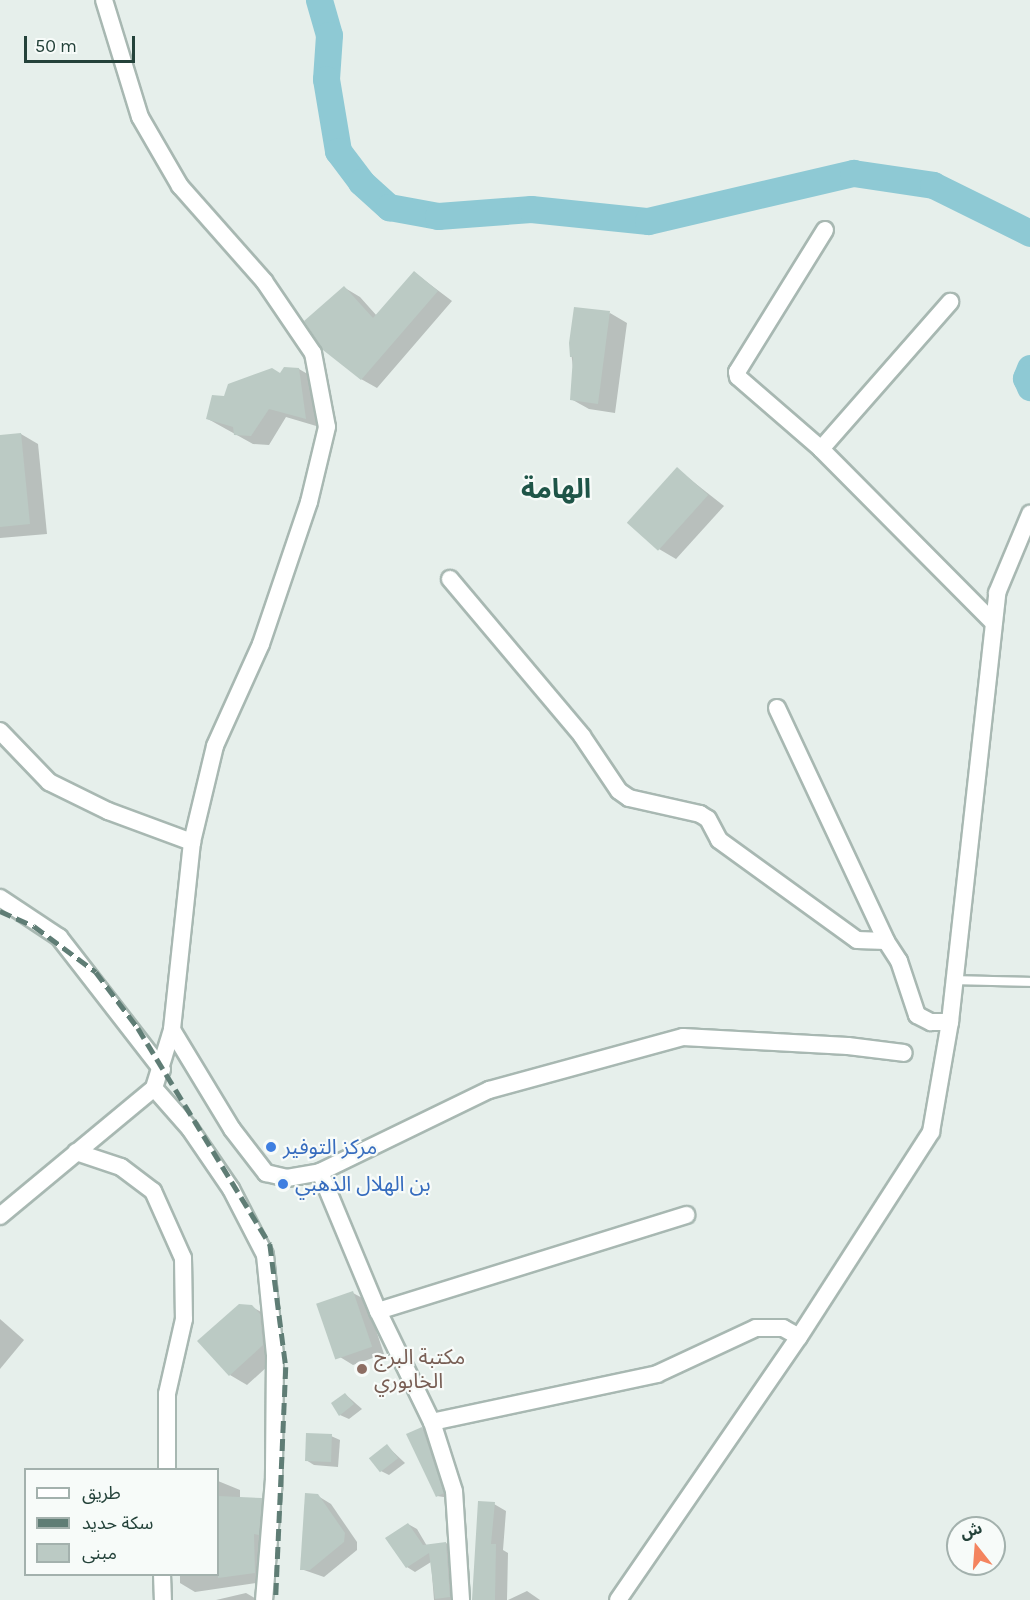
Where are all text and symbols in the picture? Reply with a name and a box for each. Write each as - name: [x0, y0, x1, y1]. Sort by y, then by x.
- scale bar: [27, 24, 138, 62]
- text: 50 m: [35, 35, 77, 57]
- district label: الهامة: [521, 474, 591, 506]
- place label: مركز التوفير: [283, 1134, 377, 1160]
- marker: مركز التوفير: [264, 1140, 278, 1154]
- place label: بن الهلال الذهبي: [295, 1171, 431, 1197]
- marker: بن الهلال الذهبي: [276, 1177, 290, 1191]
- place label: مكتبة البرج الخابوري: [374, 1344, 465, 1394]
- marker: مكتبة البرج الخابوري: [355, 1362, 369, 1376]
- legend: [24, 1468, 219, 1576]
- text: طريق: [82, 1482, 121, 1504]
- text: سكة حديد: [82, 1512, 153, 1534]
- north arrow: [946, 1516, 1006, 1576]
- text: ش: [958, 1518, 984, 1543]
- text: مبنى: [82, 1542, 117, 1564]

